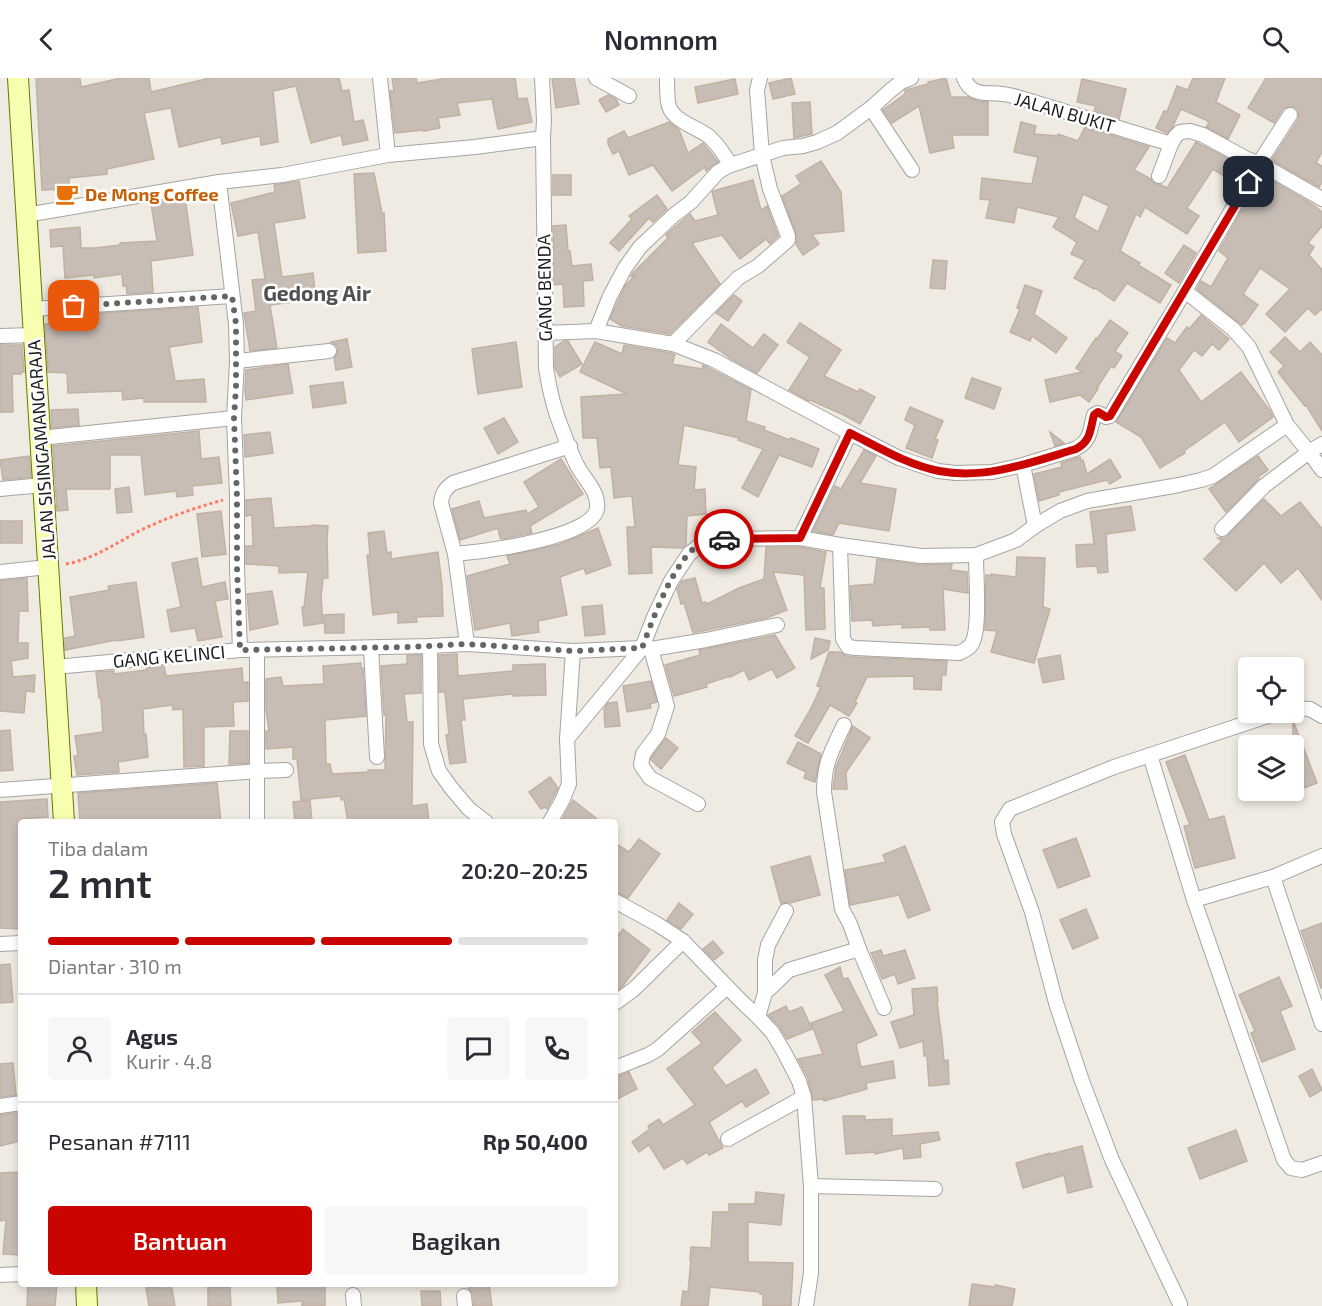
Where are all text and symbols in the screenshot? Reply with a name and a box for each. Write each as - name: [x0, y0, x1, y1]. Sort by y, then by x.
- icon: back: [30, 23, 63, 56]
- text: Nomnom: [604, 23, 718, 55]
- icon: search: [1259, 23, 1292, 56]
- street label: JALAN BUKIT: [1012, 87, 1118, 137]
- pin: [1223, 156, 1274, 207]
- icon: home: [1232, 165, 1265, 198]
- cafe icon: De Mong Coffee: [54, 181, 80, 207]
- place label: De Mong Coffee: [85, 183, 219, 205]
- street label: GANG BENDA: [532, 233, 556, 342]
- pin: [48, 280, 99, 331]
- district label: Gedong Air: [263, 280, 371, 305]
- icon: bag: [57, 289, 90, 322]
- street label: JALAN SISINGAMANGARAJA: [22, 338, 60, 561]
- courier: [694, 509, 754, 569]
- icon: car: [708, 523, 741, 556]
- street label: GANG KELINCI: [112, 640, 226, 672]
- map controls: [1238, 657, 1304, 801]
- button: locate: [1238, 657, 1304, 723]
- button: layers: [1238, 735, 1304, 801]
- text: Tiba dalam: [48, 836, 148, 860]
- text: 20:20–20:25: [461, 857, 588, 883]
- text: 2 mnt: [48, 859, 152, 906]
- text: Diantar · 310 m: [48, 954, 182, 978]
- button: person: [48, 1017, 111, 1080]
- button: chat: [447, 1017, 510, 1080]
- button: phone: [525, 1017, 588, 1080]
- text: Agus: [126, 1023, 178, 1049]
- text: Kurir · 4.8: [126, 1049, 212, 1073]
- text: Pesanan #7111: [48, 1128, 191, 1154]
- text: Rp 50,400: [483, 1128, 588, 1154]
- button: Bantuan: [48, 1206, 312, 1275]
- button: Bagikan: [324, 1206, 588, 1275]

